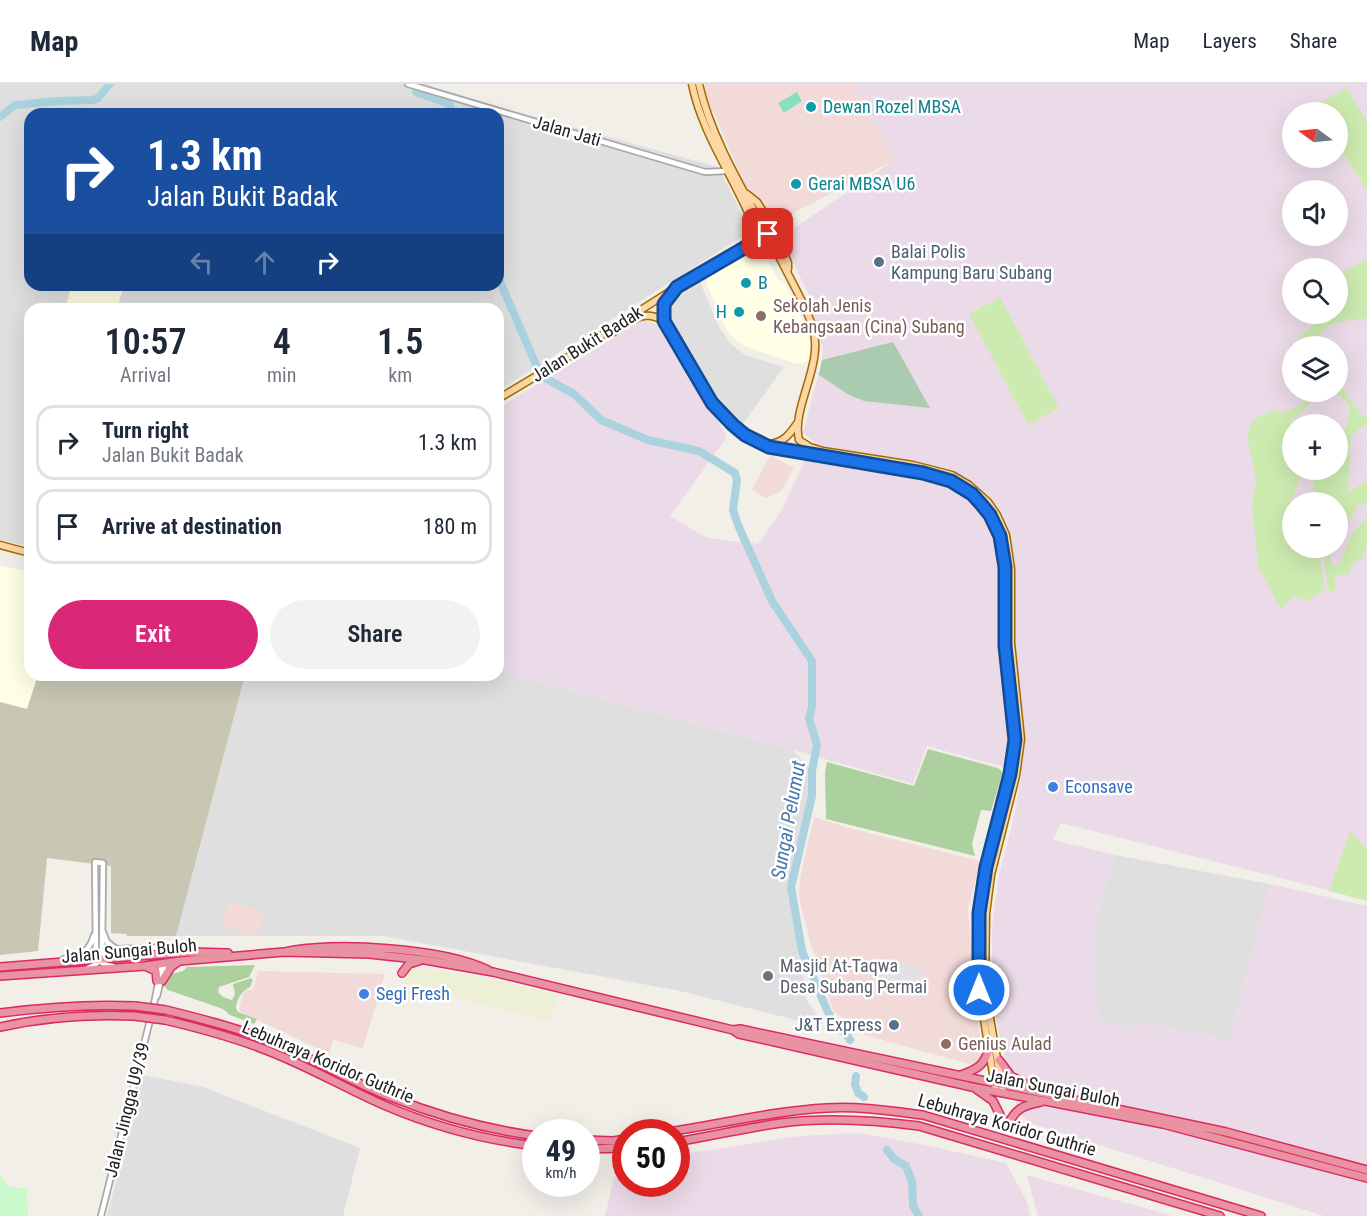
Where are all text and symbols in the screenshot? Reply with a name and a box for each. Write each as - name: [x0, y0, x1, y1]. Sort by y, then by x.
- text: Map: [30, 25, 78, 58]
- text: Map: [1133, 29, 1170, 53]
- text: Layers: [1203, 29, 1257, 53]
- text: Share: [1290, 29, 1337, 53]
- place label: Dewan Rozel MBSA: [823, 96, 962, 117]
- marker: Dewan Rozel MBSA: [804, 100, 818, 114]
- north arrow: [1282, 102, 1348, 168]
- map controls: [1282, 102, 1348, 558]
- street label: Jalan Jati: [531, 111, 604, 150]
- text: 1.3 km: [147, 131, 263, 180]
- icon: right: [48, 132, 126, 210]
- place label: Gerai MBSA U6: [808, 173, 915, 194]
- marker: Gerai MBSA U6: [789, 177, 803, 191]
- button: sound: [1282, 180, 1348, 246]
- text: Jalan Bukit Badak: [147, 181, 338, 213]
- pin: [742, 208, 793, 259]
- icon: arrive: [751, 217, 784, 250]
- place label: Balai Polis Kampung Baru Subang: [891, 241, 1052, 283]
- icon: left: [185, 246, 218, 279]
- icon: ahead: [248, 246, 281, 279]
- icon: right: [311, 246, 344, 279]
- marker: Balai Polis Kampung Baru Subang: [872, 255, 886, 269]
- button: search: [1282, 258, 1348, 324]
- place label: B: [758, 272, 768, 293]
- marker: B: [739, 276, 753, 290]
- place label: Sekolah Jenis Kebangsaan (Cina) Subang: [773, 295, 965, 338]
- street label: Jalan Bukit Badak: [527, 301, 646, 386]
- place label: H: [716, 301, 727, 322]
- marker: H: [732, 305, 746, 319]
- marker: Sekolah Jenis Kebangsaan (Cina) Subang: [754, 309, 768, 323]
- text: 10:57: [105, 321, 187, 363]
- text: 4: [273, 321, 291, 363]
- text: 1.5: [377, 321, 423, 363]
- button: layers: [1282, 336, 1348, 402]
- text: Arrival: [120, 363, 171, 387]
- text: min: [267, 363, 296, 387]
- text: km: [388, 363, 412, 387]
- button: +: [1282, 414, 1348, 480]
- text: Turn right: [102, 418, 189, 443]
- icon: right: [51, 426, 84, 459]
- text: 1.3 km: [418, 430, 477, 455]
- text: Jalan Bukit Badak: [102, 443, 243, 467]
- button: −: [1282, 492, 1348, 558]
- icon: arrive: [51, 510, 84, 543]
- text: Arrive at destination: [102, 514, 282, 539]
- text: 180 m: [423, 514, 477, 539]
- button: Exit: [48, 600, 258, 669]
- button: Share: [270, 600, 480, 669]
- water label: Sungai Pelumut: [766, 759, 810, 881]
- place label: Econsave: [1065, 776, 1133, 797]
- marker: Econsave: [1046, 780, 1060, 794]
- street label: Jalan Sungai Buloh: [60, 934, 198, 967]
- place label: Masjid At-Taqwa Desa Subang Permai: [780, 955, 927, 997]
- position arrow: [947, 958, 1011, 1022]
- marker: Masjid At-Taqwa Desa Subang Permai: [761, 969, 775, 983]
- place label: Segi Fresh: [376, 983, 450, 1004]
- marker: Segi Fresh: [357, 987, 371, 1001]
- place label: J&T Express: [794, 1014, 882, 1035]
- street label: Lebuhraya Koridor Guthrie: [239, 1016, 417, 1107]
- marker: J&T Express: [887, 1018, 901, 1032]
- place label: Genius Aulad: [958, 1033, 1052, 1054]
- marker: Genius Aulad: [939, 1037, 953, 1051]
- street label: Jalan Jingga U9/39: [100, 1040, 153, 1180]
- street label: Jalan Sungai Buloh: [984, 1064, 1122, 1111]
- street label: Lebuhraya Koridor Guthrie: [916, 1089, 1099, 1160]
- speed limit sign: 50: [612, 1119, 690, 1197]
- text: 49: [546, 1133, 576, 1168]
- text: km/h: [546, 1164, 576, 1182]

